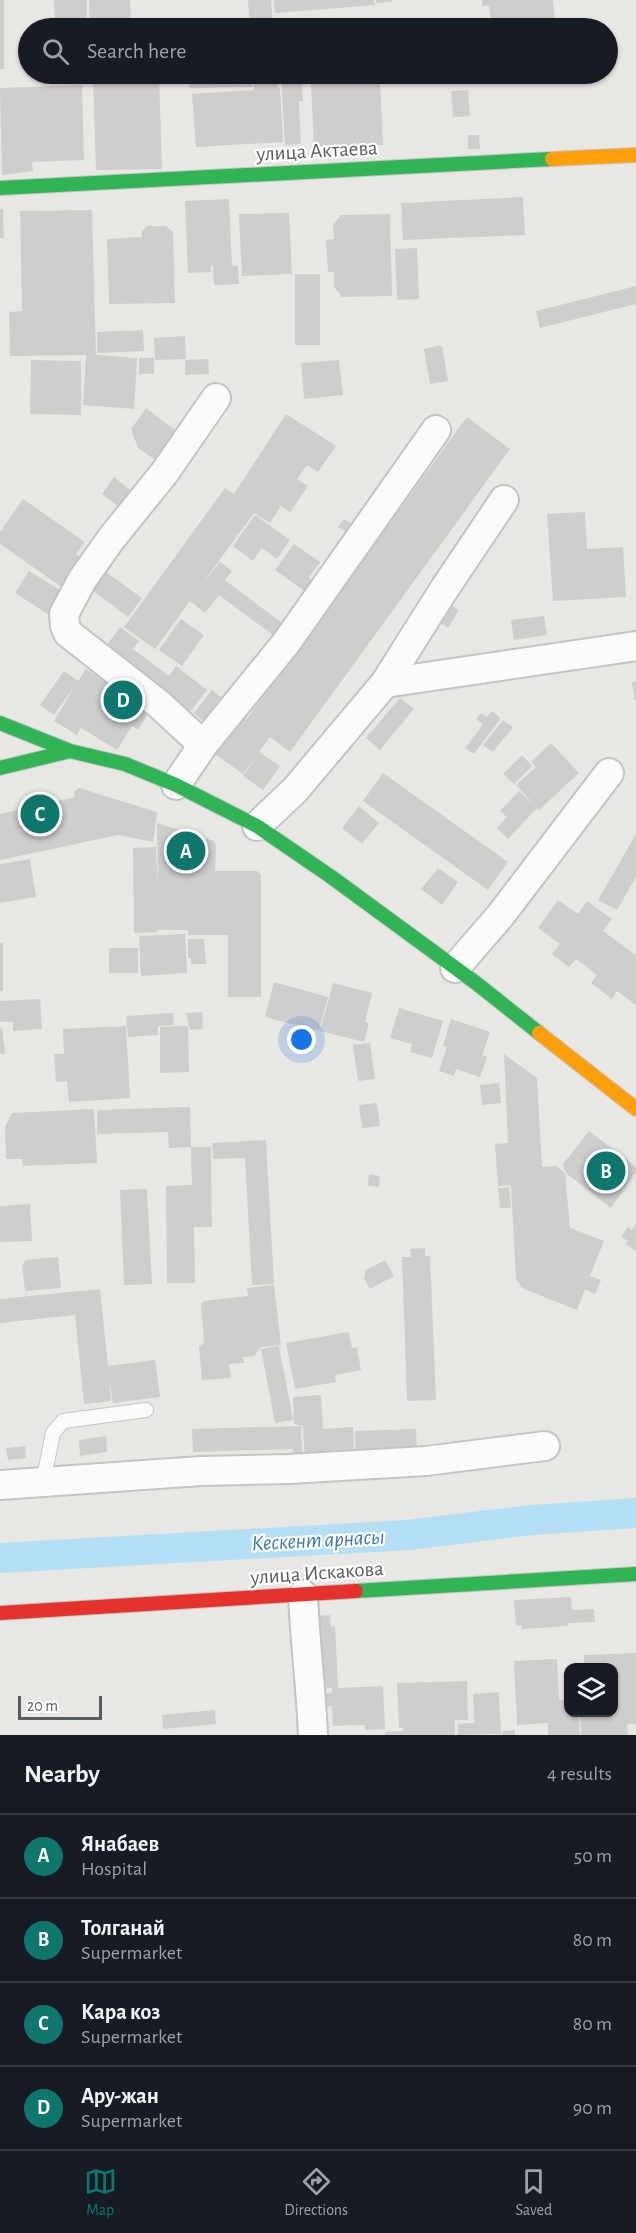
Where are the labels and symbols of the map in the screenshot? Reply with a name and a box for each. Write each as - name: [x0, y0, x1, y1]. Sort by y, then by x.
- street label: улица Актаева: [255, 137, 379, 165]
- pin: D: [104, 678, 142, 722]
- pin: C: [20, 792, 60, 836]
- pin: A: [166, 828, 206, 874]
- your location: [287, 1025, 316, 1054]
- pin: B: [586, 1148, 626, 1194]
- water label: Кескент арнасы: [251, 1526, 385, 1555]
- street label: улица Искакова: [249, 1558, 385, 1588]
- scale bar: [18, 1693, 102, 1720]

